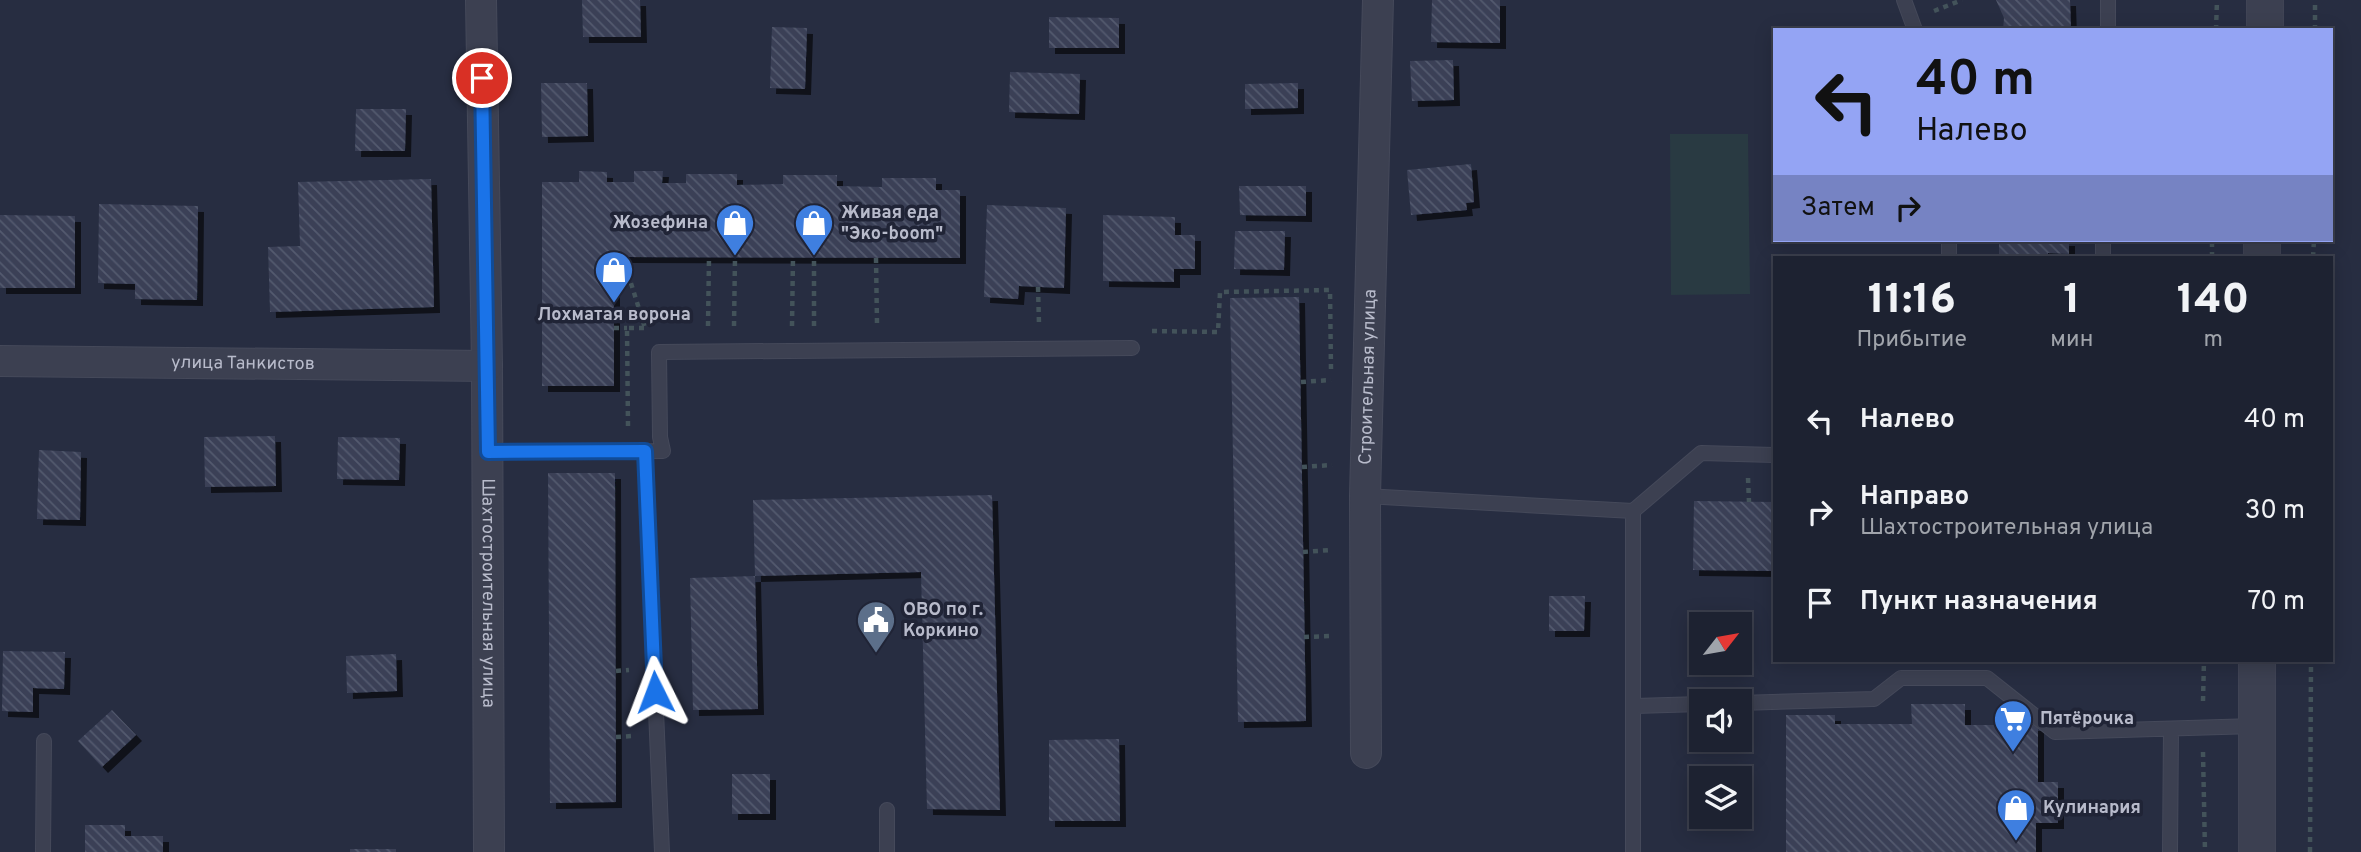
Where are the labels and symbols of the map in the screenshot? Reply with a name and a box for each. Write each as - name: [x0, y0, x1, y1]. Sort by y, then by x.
- pin: [452, 48, 512, 108]
- shop icon: Жозефина: [714, 202, 756, 257]
- shop icon: Живая еда "Эко-boom": [793, 202, 835, 257]
- place label: Живая еда "Эко-boom": [841, 202, 943, 246]
- place label: Жозефина: [612, 212, 708, 235]
- shop icon: Лохматая ворона: [593, 249, 635, 304]
- street label: Строительная улица: [1354, 289, 1382, 465]
- place label: Лохматая ворона: [537, 304, 691, 327]
- street label: улица Танкистов: [171, 351, 315, 376]
- street label: Шахтостроительная улица: [476, 478, 500, 708]
- public building icon: ОВО по г. Коркино: [855, 599, 897, 654]
- place label: ОВО по г. Коркино: [903, 599, 983, 643]
- north arrow: [1689, 612, 1752, 676]
- position arrow: [618, 655, 692, 729]
- supermarket icon: Пятёрочка: [1992, 698, 2034, 753]
- place label: Пятёрочка: [2040, 708, 2134, 731]
- shop icon: Кулинария: [1995, 787, 2037, 842]
- place label: Кулинария: [2043, 797, 2141, 820]

